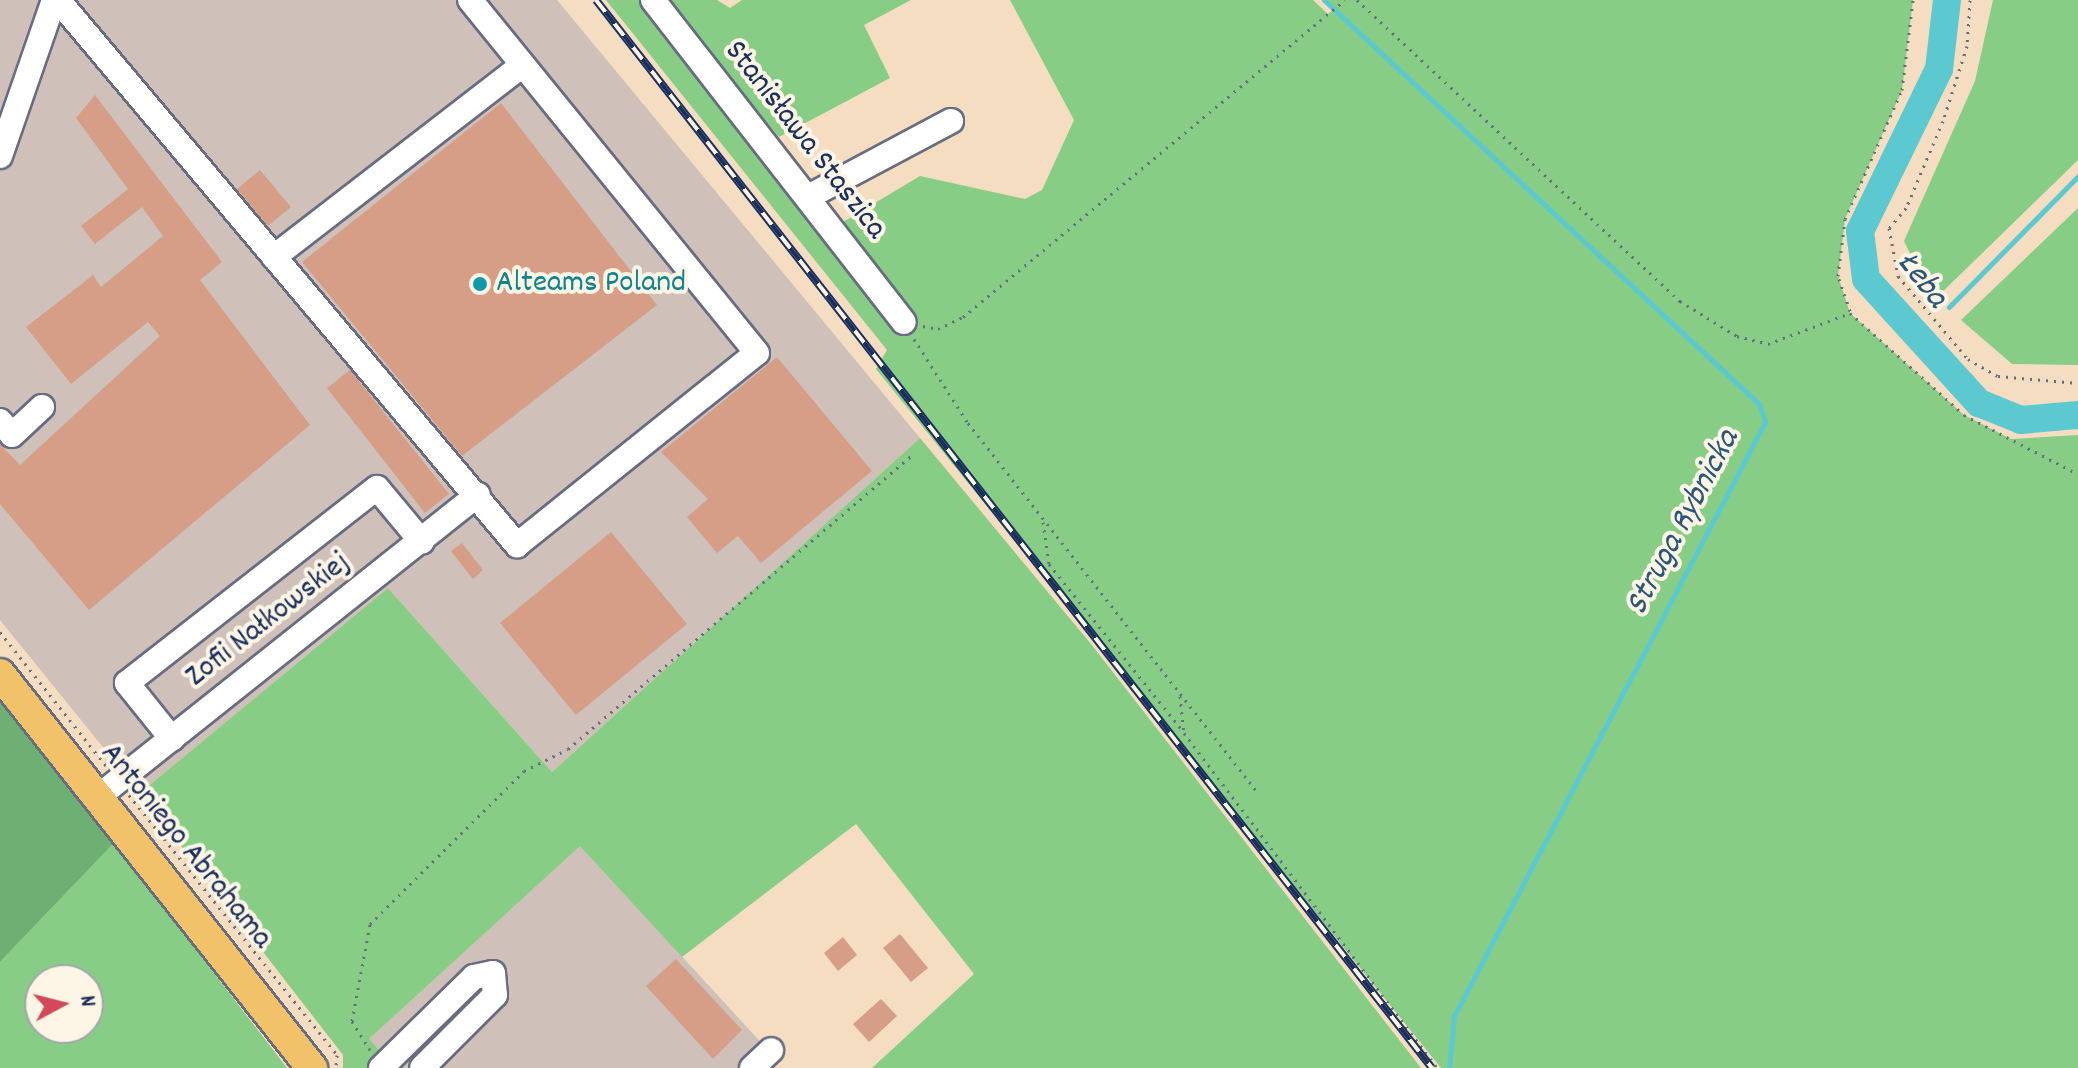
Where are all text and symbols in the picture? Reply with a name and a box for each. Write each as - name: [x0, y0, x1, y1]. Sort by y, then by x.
- street label: Stanisława Staszica: [715, 34, 893, 248]
- water label: Łeba: [1886, 245, 1956, 317]
- place label: Alteams Poland: [496, 265, 686, 303]
- marker: Alteams Poland: [471, 275, 489, 293]
- water label: Struga Rybnicka: [1618, 423, 1750, 623]
- street label: Zofii Nałkowskiej: [179, 545, 359, 697]
- street label: Antoniego Abrahama: [90, 736, 280, 958]
- north arrow: [24, 964, 104, 1044]
- text: N: [70, 994, 102, 1009]

